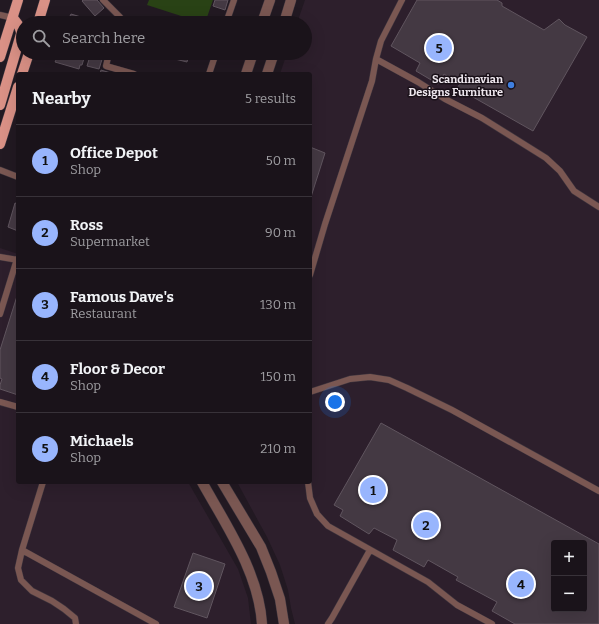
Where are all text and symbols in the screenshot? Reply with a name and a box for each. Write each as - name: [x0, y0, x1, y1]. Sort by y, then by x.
- search box: [16, 16, 312, 60]
- icon: search: [30, 27, 52, 49]
- text: Search here: [62, 29, 145, 47]
- pin: 5: [426, 33, 452, 63]
- place label: Scandinavian Designs Furniture: [408, 73, 503, 99]
- marker: Scandinavian Designs Furniture: [506, 80, 516, 90]
- text: Nearby: [32, 88, 91, 109]
- text: 5 results: [245, 91, 296, 106]
- text: Office Depot: [70, 144, 158, 162]
- text: 1: [42, 153, 48, 168]
- text: 50 m: [266, 153, 296, 168]
- text: Shop: [70, 162, 101, 177]
- text: Ross: [70, 216, 103, 234]
- text: 2: [41, 225, 49, 240]
- text: 90 m: [265, 225, 296, 240]
- text: Supermarket: [70, 234, 150, 249]
- text: Famous Dave's: [70, 288, 174, 306]
- text: 3: [41, 297, 49, 312]
- text: 130 m: [260, 297, 296, 312]
- text: Restaurant: [70, 306, 137, 321]
- text: Floor & Decor: [70, 360, 165, 378]
- text: 4: [41, 369, 49, 384]
- text: 150 m: [260, 369, 296, 384]
- text: Shop: [70, 378, 101, 393]
- your location: [325, 392, 345, 412]
- text: Michaels: [70, 432, 134, 450]
- text: 5: [41, 441, 49, 456]
- text: 210 m: [260, 441, 296, 456]
- text: Shop: [70, 450, 101, 465]
- pin: 1: [360, 475, 386, 505]
- pin: 2: [413, 510, 439, 540]
- map controls: [551, 540, 587, 612]
- button: +: [551, 540, 587, 576]
- pin: 4: [508, 569, 534, 599]
- pin: 3: [186, 571, 212, 601]
- button: −: [551, 576, 587, 612]

